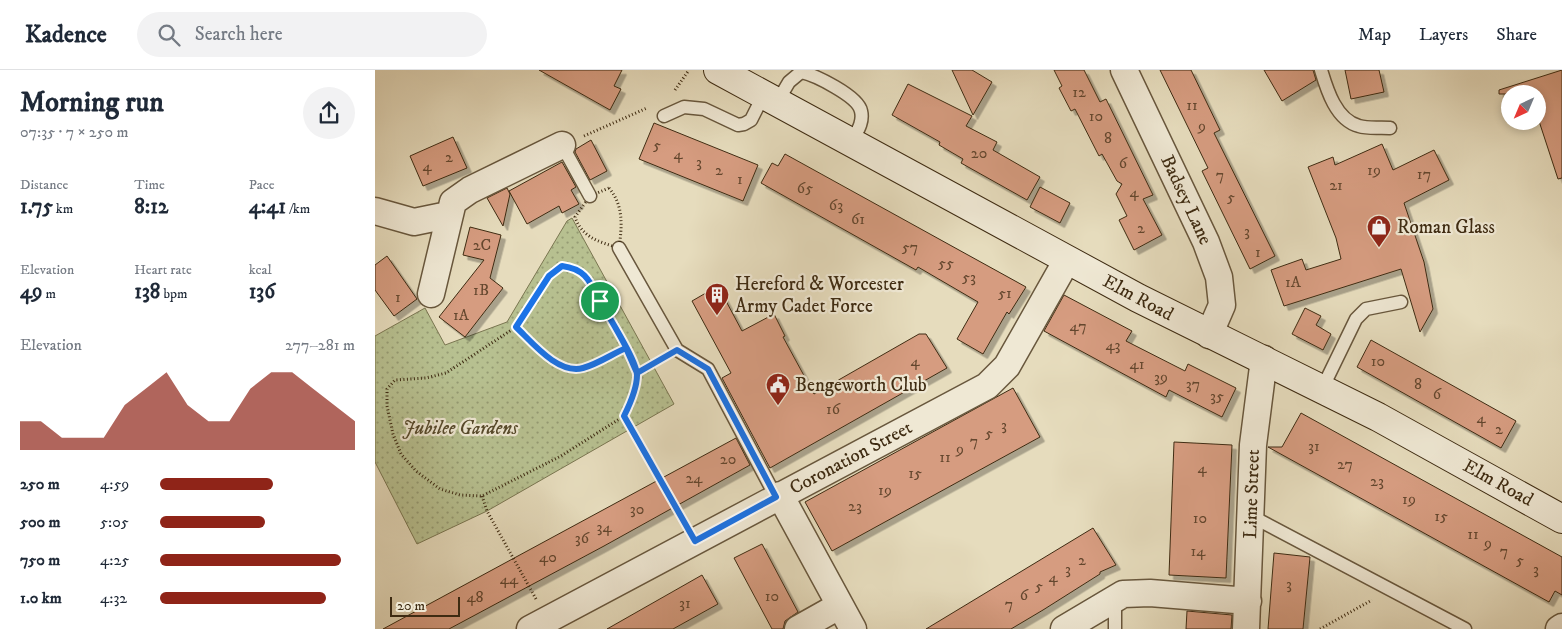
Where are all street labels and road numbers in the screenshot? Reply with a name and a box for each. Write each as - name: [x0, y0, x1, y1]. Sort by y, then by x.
- street label: Badsey Lane: [1155, 151, 1217, 249]
- street label: Elm Road: [1099, 270, 1178, 326]
- street label: Coronation Street: [786, 416, 916, 500]
- street label: Lime Street: [1239, 449, 1265, 539]
- street label: Elm Road: [1459, 454, 1538, 512]

